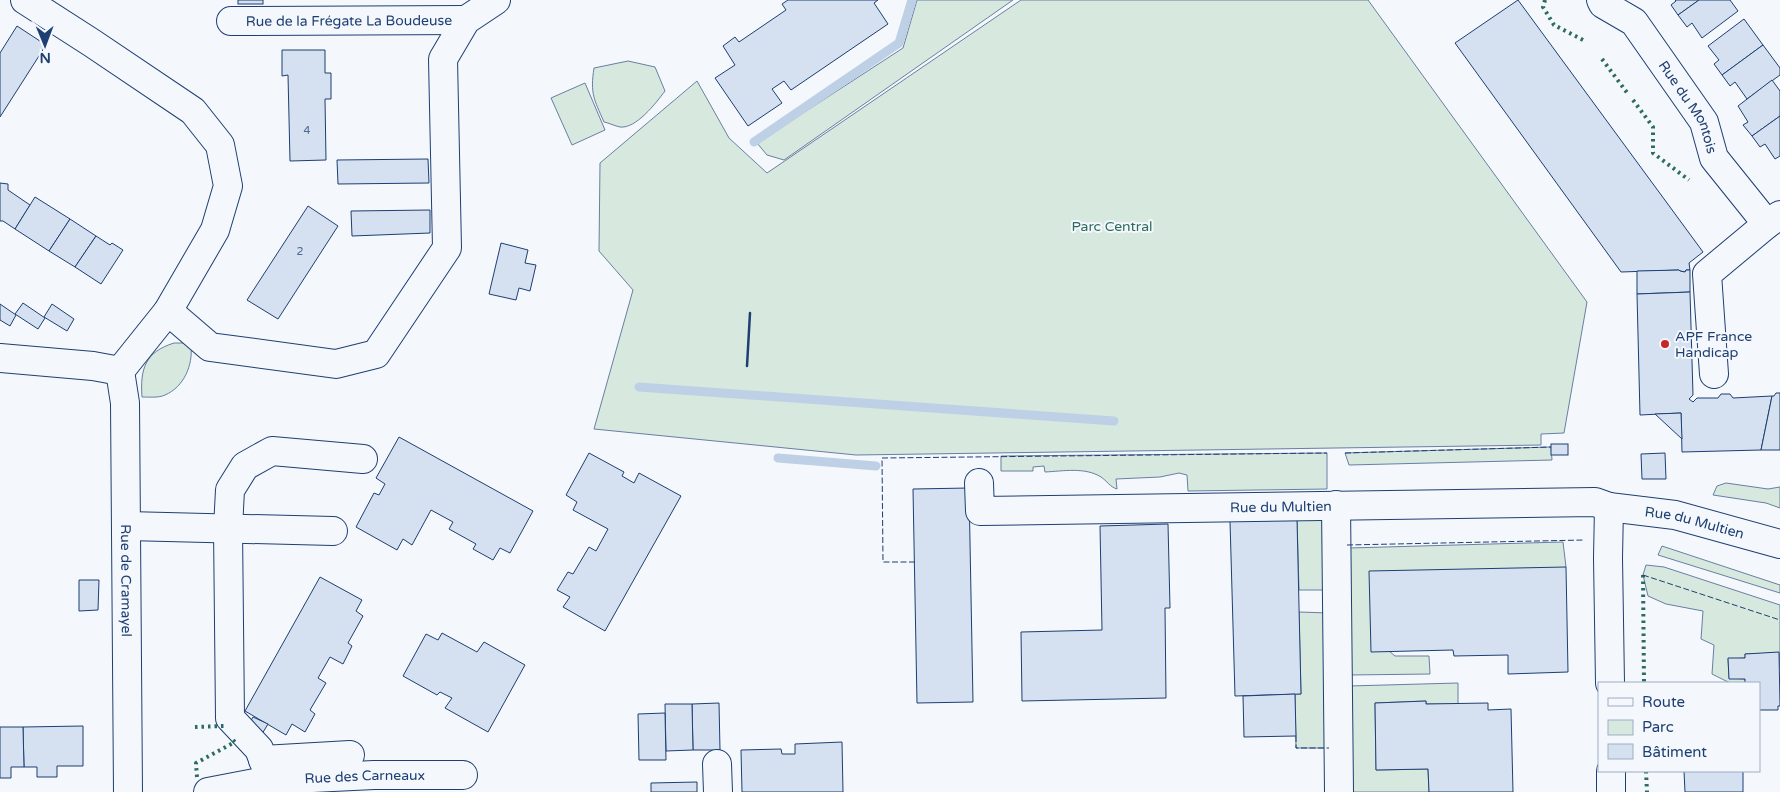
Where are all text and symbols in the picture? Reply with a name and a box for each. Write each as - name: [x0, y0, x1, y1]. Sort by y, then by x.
- street label: Rue de la Frégate La Boudeuse: [246, 12, 452, 29]
- north arrow: [20, 20, 70, 70]
- text: N: [39, 49, 51, 66]
- street label: Rue du Montois: [1655, 57, 1721, 156]
- house number: 4: [304, 124, 311, 137]
- park label: Parc Central: [1071, 218, 1153, 235]
- house number: 2: [297, 245, 304, 258]
- place label: APF France Handicap: [1675, 328, 1752, 361]
- marker: APF France Handicap: [1659, 338, 1671, 350]
- street label: Rue du Multien: [1230, 497, 1332, 516]
- street label: Rue du Multien: [1644, 503, 1746, 542]
- street label: Rue de Cramayel: [117, 524, 135, 637]
- legend: [1598, 682, 1760, 772]
- text: Route: [1642, 693, 1685, 711]
- text: Parc: [1642, 718, 1674, 736]
- text: Bâtiment: [1642, 743, 1707, 761]
- street label: Rue des Carneaux: [304, 767, 425, 787]

